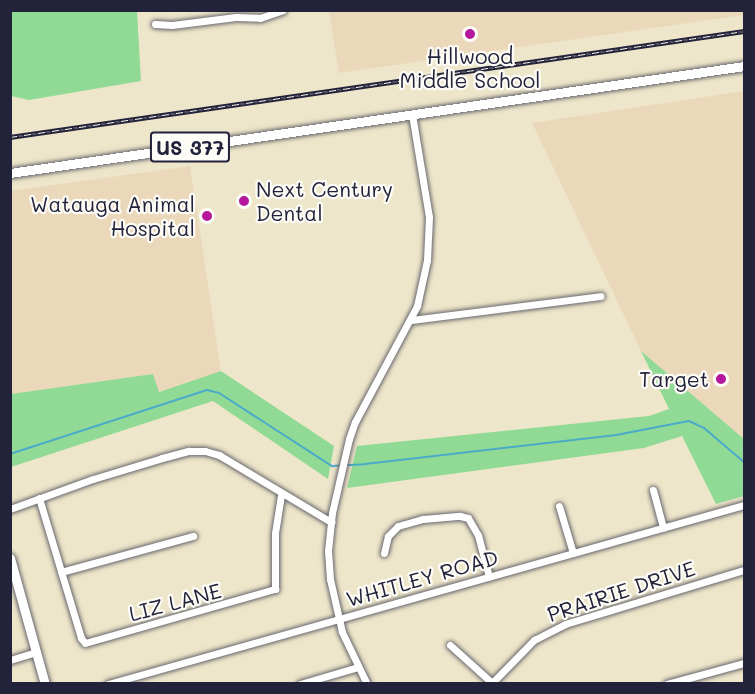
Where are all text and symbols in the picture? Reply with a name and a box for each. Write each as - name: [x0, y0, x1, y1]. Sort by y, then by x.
- marker: Hillwood Middle School: [463, 27, 477, 41]
- place label: Hillwood Middle School: [400, 43, 540, 93]
- road number: US 377: [150, 130, 231, 164]
- place label: Next Century Dental: [256, 176, 393, 226]
- place label: Watauga Animal Hospital: [30, 191, 195, 241]
- marker: Next Century Dental: [237, 194, 251, 208]
- marker: Watauga Animal Hospital: [200, 209, 214, 223]
- place label: Target: [639, 366, 709, 392]
- marker: Target: [714, 372, 728, 386]
- street label: WHITLEY ROAD: [343, 544, 501, 612]
- street label: PRAIRIE DRIVE: [544, 555, 698, 627]
- street label: LIZ LANE: [126, 578, 224, 626]

